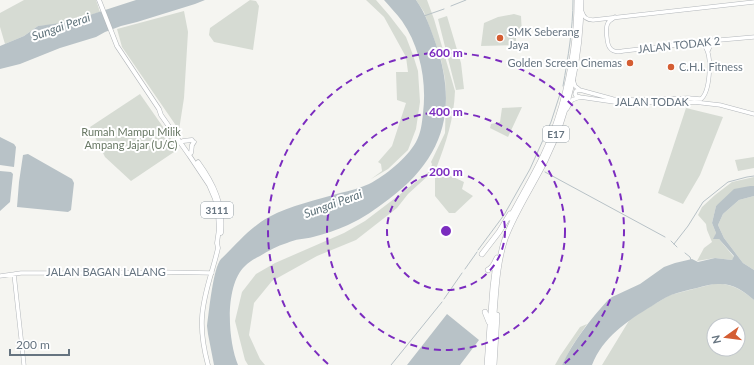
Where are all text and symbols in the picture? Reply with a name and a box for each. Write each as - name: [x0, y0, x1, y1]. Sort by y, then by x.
- water label: Sungai Perai: [30, 9, 92, 44]
- place label: SMK Seberang Jaya: [508, 25, 580, 51]
- marker: SMK Seberang Jaya: [495, 33, 505, 43]
- street label: JALAN TODAK 2: [637, 34, 721, 55]
- text: 600 m: [429, 45, 463, 60]
- place label: Golden Screen Cinemas: [508, 56, 622, 69]
- marker: Golden Screen Cinemas: [625, 58, 635, 68]
- place label: C.H.I. Fitness: [679, 60, 743, 73]
- marker: C.H.I. Fitness: [666, 62, 676, 72]
- street label: JALAN TODAK: [615, 95, 690, 108]
- text: 400 m: [429, 104, 463, 119]
- park label: Rumah Mampu Milik Ampang Jajar (U/C): [81, 125, 181, 151]
- road number: E17: [543, 126, 569, 142]
- text: 200 m: [429, 164, 463, 179]
- water label: Sungai Perai: [302, 186, 364, 221]
- road number: 3111: [201, 202, 233, 218]
- centre of rings: [439, 224, 453, 238]
- street label: JALAN BAGAN LALANG: [46, 265, 166, 278]
- north arrow: [706, 317, 746, 357]
- scale bar: [10, 331, 69, 357]
- text: N: [708, 334, 723, 345]
- text: 200 m: [16, 337, 50, 352]

